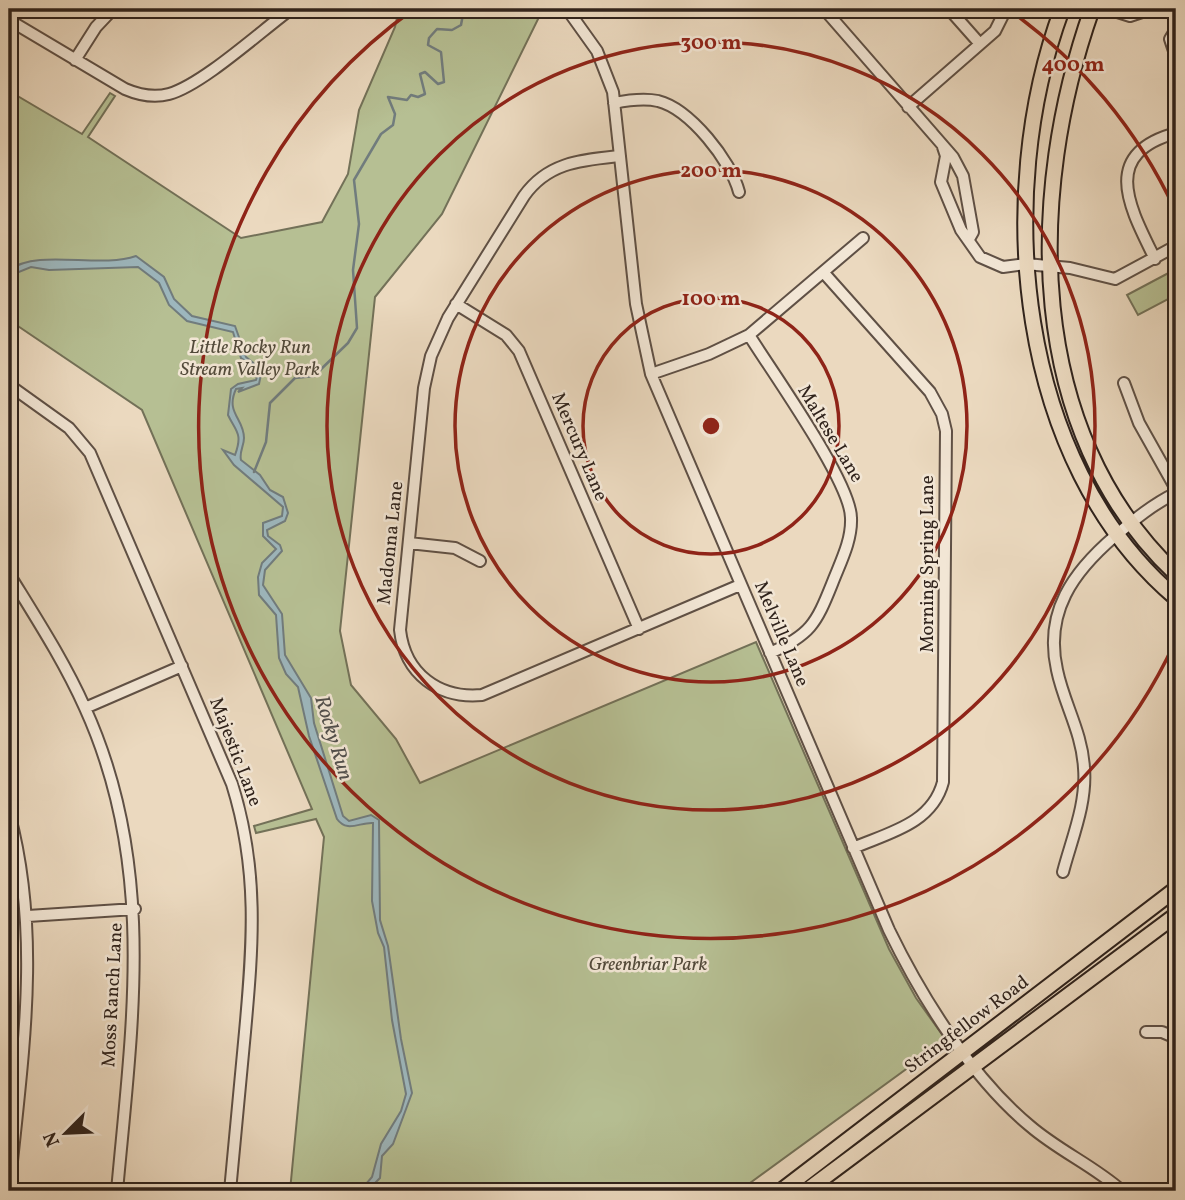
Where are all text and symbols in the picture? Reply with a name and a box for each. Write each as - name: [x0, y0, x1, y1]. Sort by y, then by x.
- text: 300 m: [681, 29, 741, 58]
- text: 400 m: [1042, 51, 1104, 80]
- text: 200 m: [680, 157, 742, 186]
- text: 100 m: [681, 285, 741, 314]
- park label: Little Rocky Run Stream Valley Park: [180, 335, 320, 383]
- street label: Maltese Lane: [791, 380, 869, 488]
- street label: Mercury Lane: [544, 389, 614, 505]
- centre of rings: [699, 414, 723, 438]
- street label: Morning Spring Lane: [915, 475, 941, 653]
- street label: Madonna Lane: [372, 480, 410, 606]
- street label: Melville Lane: [747, 577, 815, 691]
- water label: Rocky Run: [306, 692, 360, 784]
- street label: Majestic Lane: [202, 694, 268, 810]
- street label: Moss Ranch Lane: [96, 922, 130, 1068]
- park label: Greenbriar Park: [589, 952, 708, 978]
- street label: Stringfellow Road: [899, 970, 1035, 1080]
- north arrow: [32, 1098, 102, 1168]
- text: N: [38, 1127, 67, 1151]

